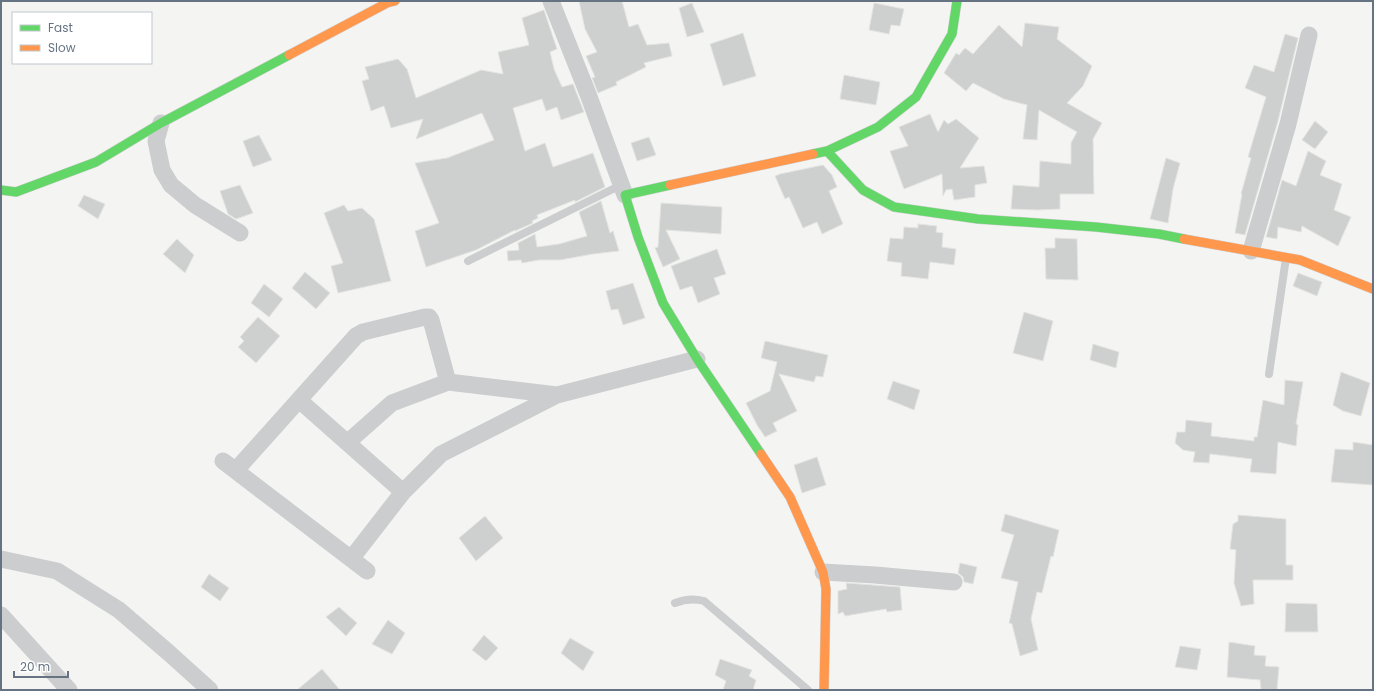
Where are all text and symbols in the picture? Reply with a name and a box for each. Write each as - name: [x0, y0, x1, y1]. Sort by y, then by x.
- legend: [12, 12, 152, 64]
- text: Fast: [48, 19, 73, 36]
- text: Slow: [48, 39, 76, 56]
- scale bar: [14, 653, 68, 679]
- text: 20 m: [20, 658, 50, 675]

